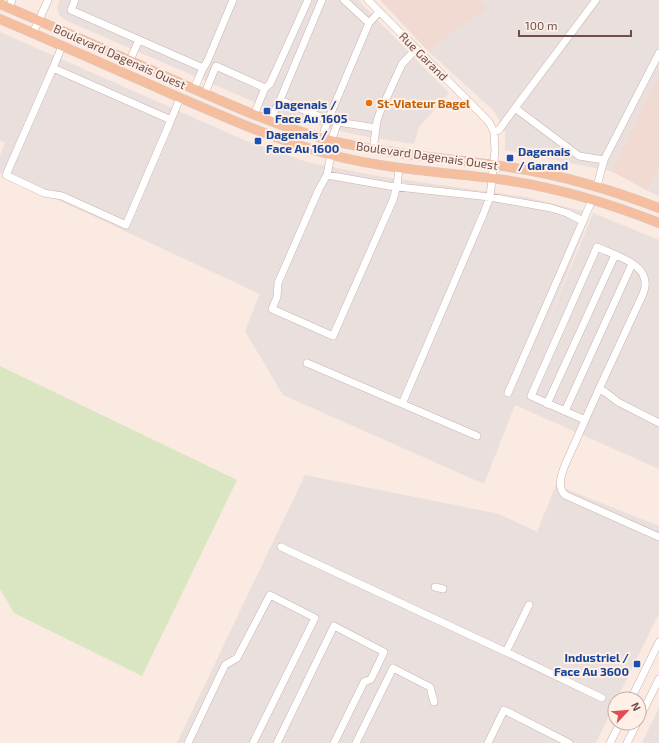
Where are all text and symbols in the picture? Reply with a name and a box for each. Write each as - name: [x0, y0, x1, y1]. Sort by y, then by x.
- scale bar: [519, 12, 631, 38]
- text: 100 m: [525, 18, 557, 32]
- street label: Boulevard Dagenais Ouest: [52, 20, 189, 92]
- street label: Rue Garand: [397, 29, 451, 83]
- place label: St-Viateur Bagel: [377, 96, 470, 110]
- place label: Dagenais / Face Au 1605: [275, 97, 348, 125]
- marker: St-Viateur Bagel: [364, 98, 374, 108]
- marker: Dagenais / Face Au 1605: [262, 106, 272, 116]
- place label: Dagenais / Face Au 1600: [266, 127, 339, 155]
- marker: Dagenais / Face Au 1600: [253, 136, 263, 146]
- street label: Boulevard Dagenais Ouest: [355, 138, 499, 172]
- place label: Dagenais / Garand: [518, 144, 570, 172]
- marker: Dagenais / Garand: [505, 153, 515, 163]
- place label: Industriel / Face Au 3600: [554, 650, 629, 678]
- marker: Industriel / Face Au 3600: [632, 659, 642, 669]
- north arrow: [607, 691, 647, 731]
- text: N: [629, 700, 644, 713]

